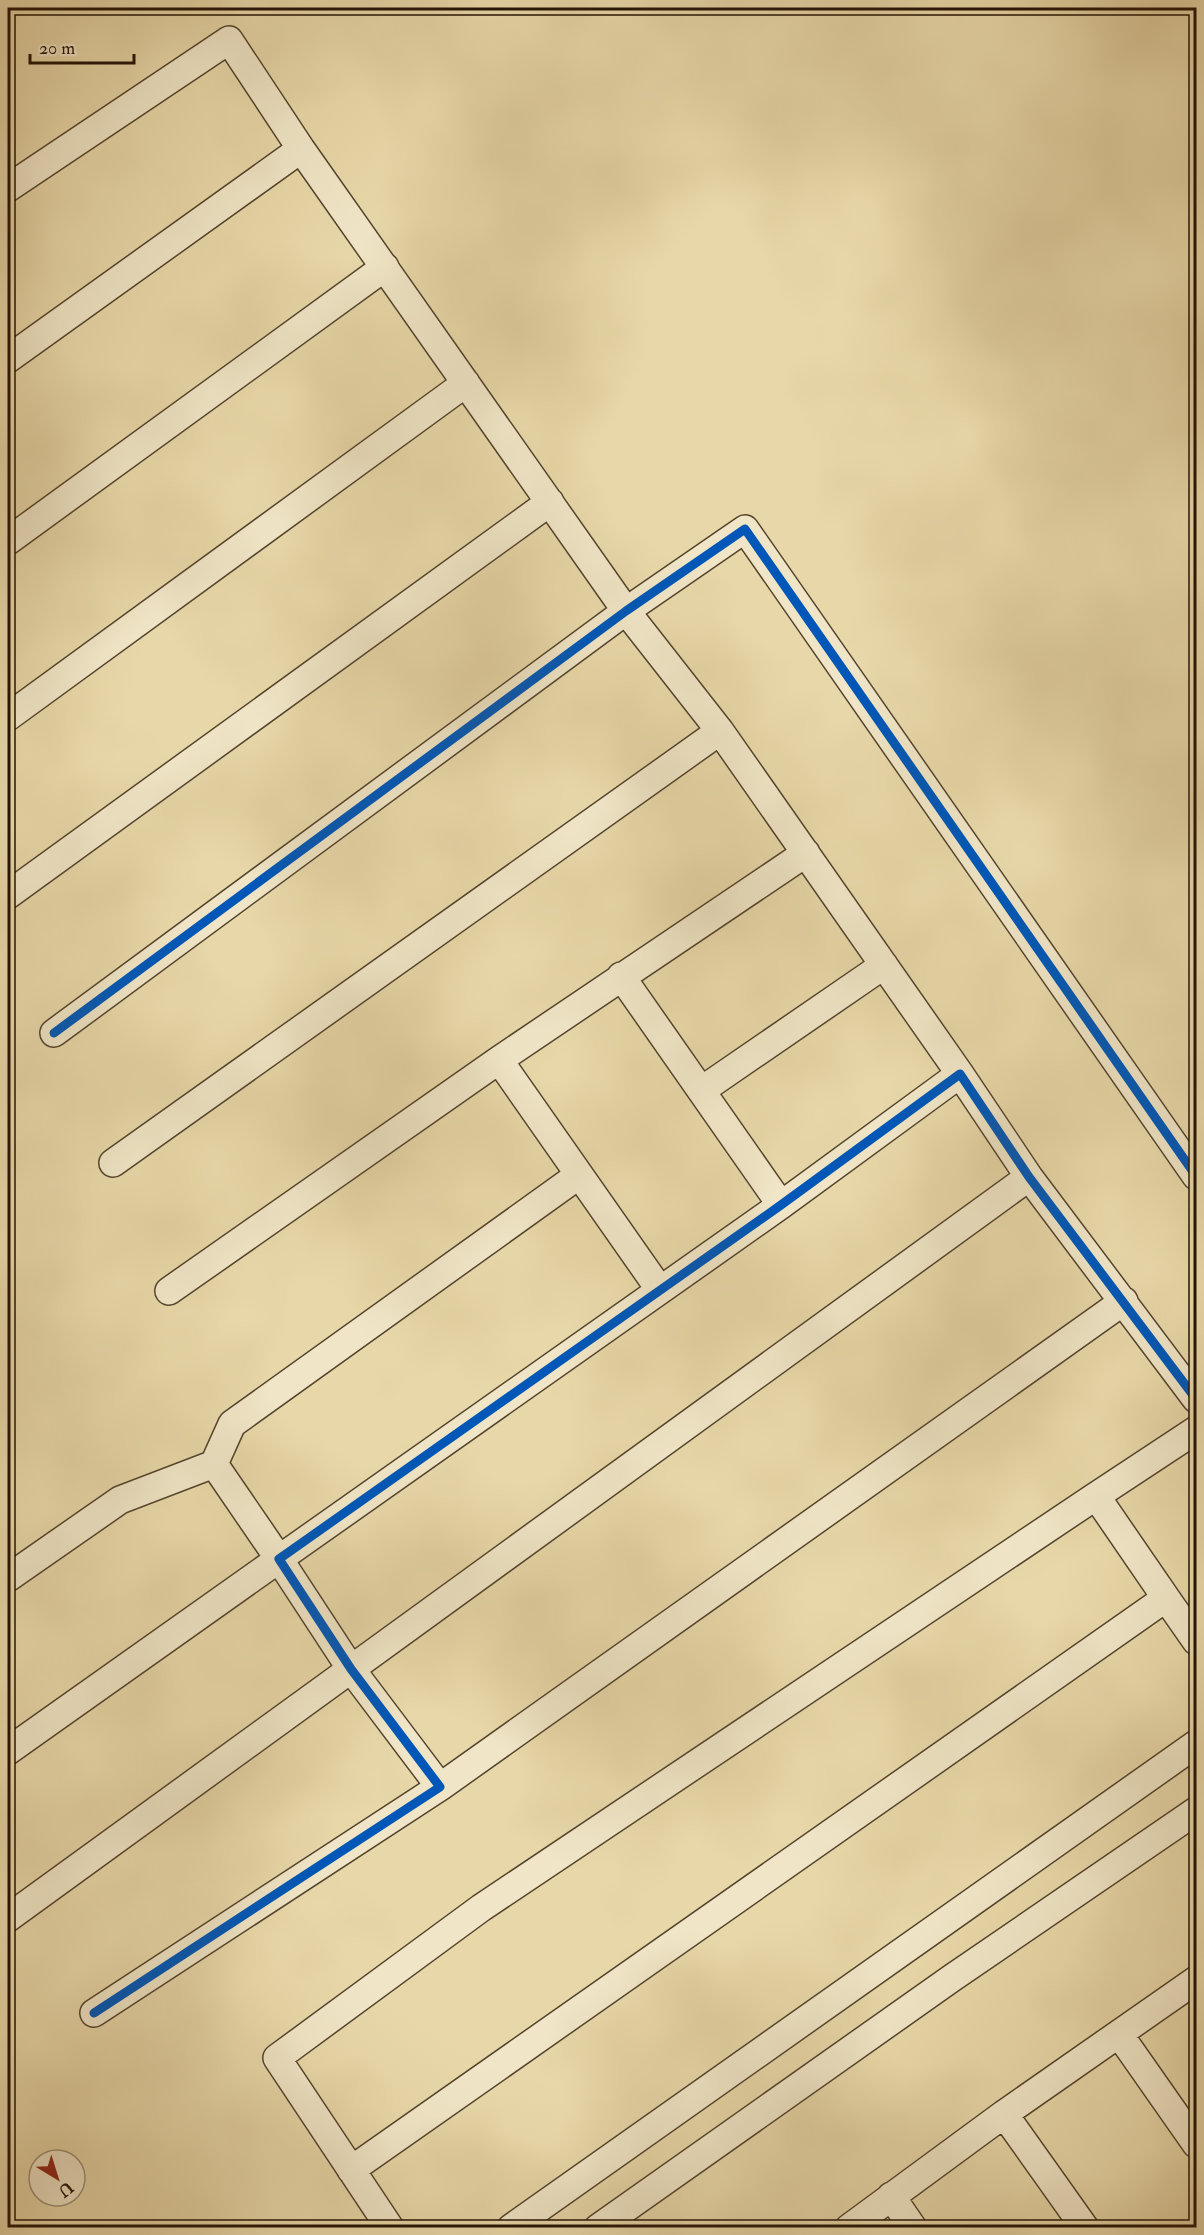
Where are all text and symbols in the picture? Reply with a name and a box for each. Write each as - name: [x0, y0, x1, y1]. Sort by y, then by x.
- scale bar: [30, 27, 134, 65]
- text: 20 m: [39, 37, 75, 60]
- north arrow: [27, 2148, 87, 2208]
- text: U: [54, 2177, 77, 2201]

